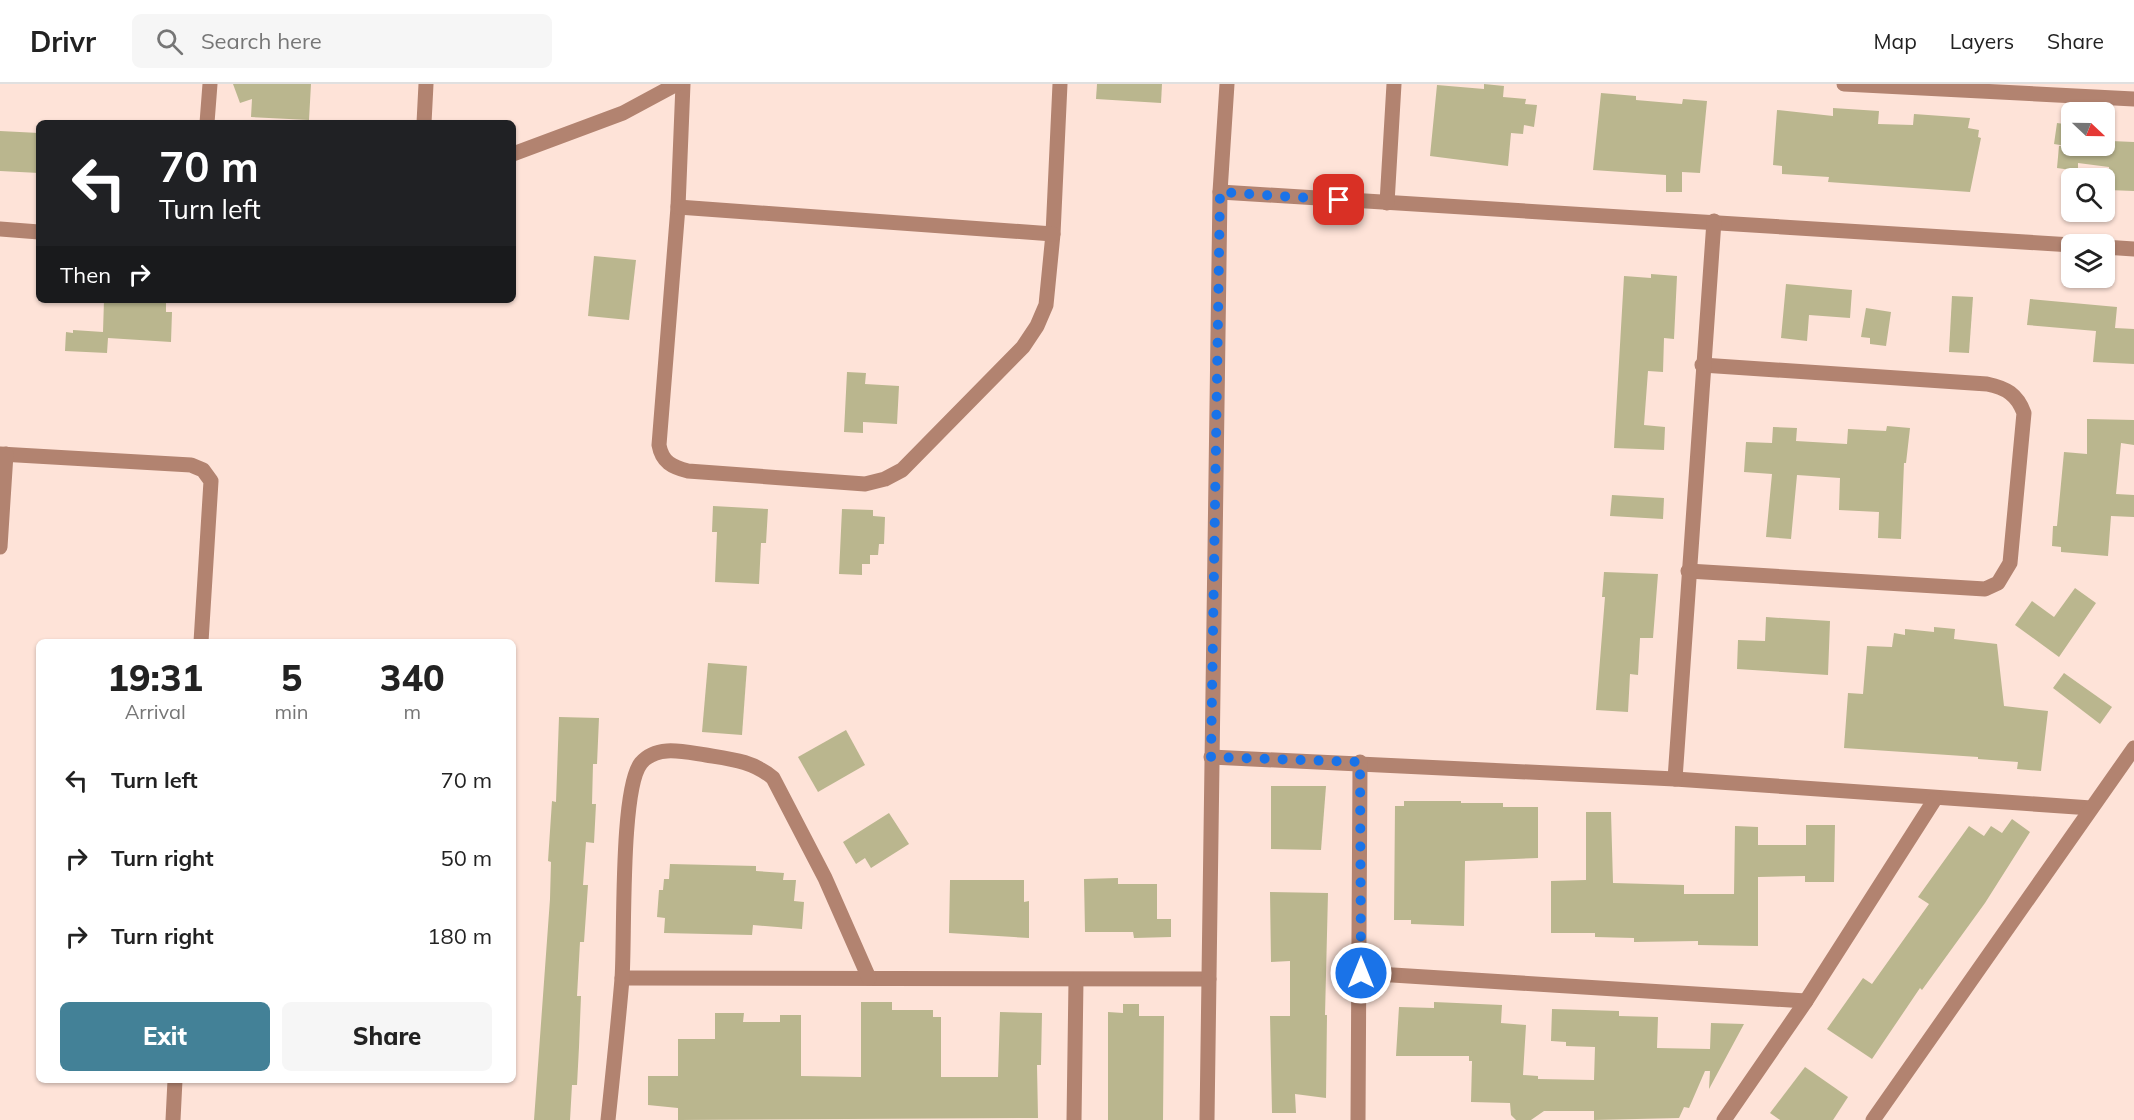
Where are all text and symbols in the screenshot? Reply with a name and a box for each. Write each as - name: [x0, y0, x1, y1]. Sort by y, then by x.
- search box: [132, 14, 552, 68]
- text: Drivr: [30, 24, 96, 59]
- icon: search: [153, 25, 186, 58]
- text: Search here: [201, 27, 322, 55]
- text: Map: [1874, 28, 1917, 54]
- text: Layers: [1950, 28, 2014, 54]
- text: Share: [2047, 28, 2104, 54]
- north arrow: [2061, 102, 2115, 156]
- map controls: [2061, 102, 2115, 288]
- text: 70 m: [159, 140, 259, 193]
- icon: left: [60, 144, 138, 222]
- button: search: [2061, 168, 2115, 222]
- pin: [1313, 174, 1364, 225]
- icon: arrive: [1322, 183, 1355, 216]
- text: Turn left: [159, 192, 261, 226]
- button: layers: [2061, 234, 2115, 288]
- icon: right: [123, 258, 156, 291]
- text: Then: [60, 261, 111, 289]
- text: 19:31: [107, 655, 203, 700]
- text: 5: [281, 655, 302, 700]
- text: 340: [380, 655, 445, 700]
- text: Arrival: [125, 699, 186, 724]
- text: min: [274, 699, 309, 724]
- text: m: [403, 699, 421, 724]
- icon: left: [60, 764, 93, 797]
- text: Turn left: [111, 766, 198, 794]
- text: 70 m: [441, 766, 492, 794]
- icon: right: [60, 842, 93, 875]
- text: Turn right: [111, 844, 214, 872]
- text: 50 m: [441, 844, 492, 872]
- icon: right: [60, 920, 93, 953]
- text: Turn right: [111, 922, 214, 950]
- text: 180 m: [427, 922, 492, 950]
- position arrow: [1329, 941, 1393, 1005]
- button: Exit: [60, 1002, 270, 1071]
- button: Share: [282, 1002, 492, 1071]

